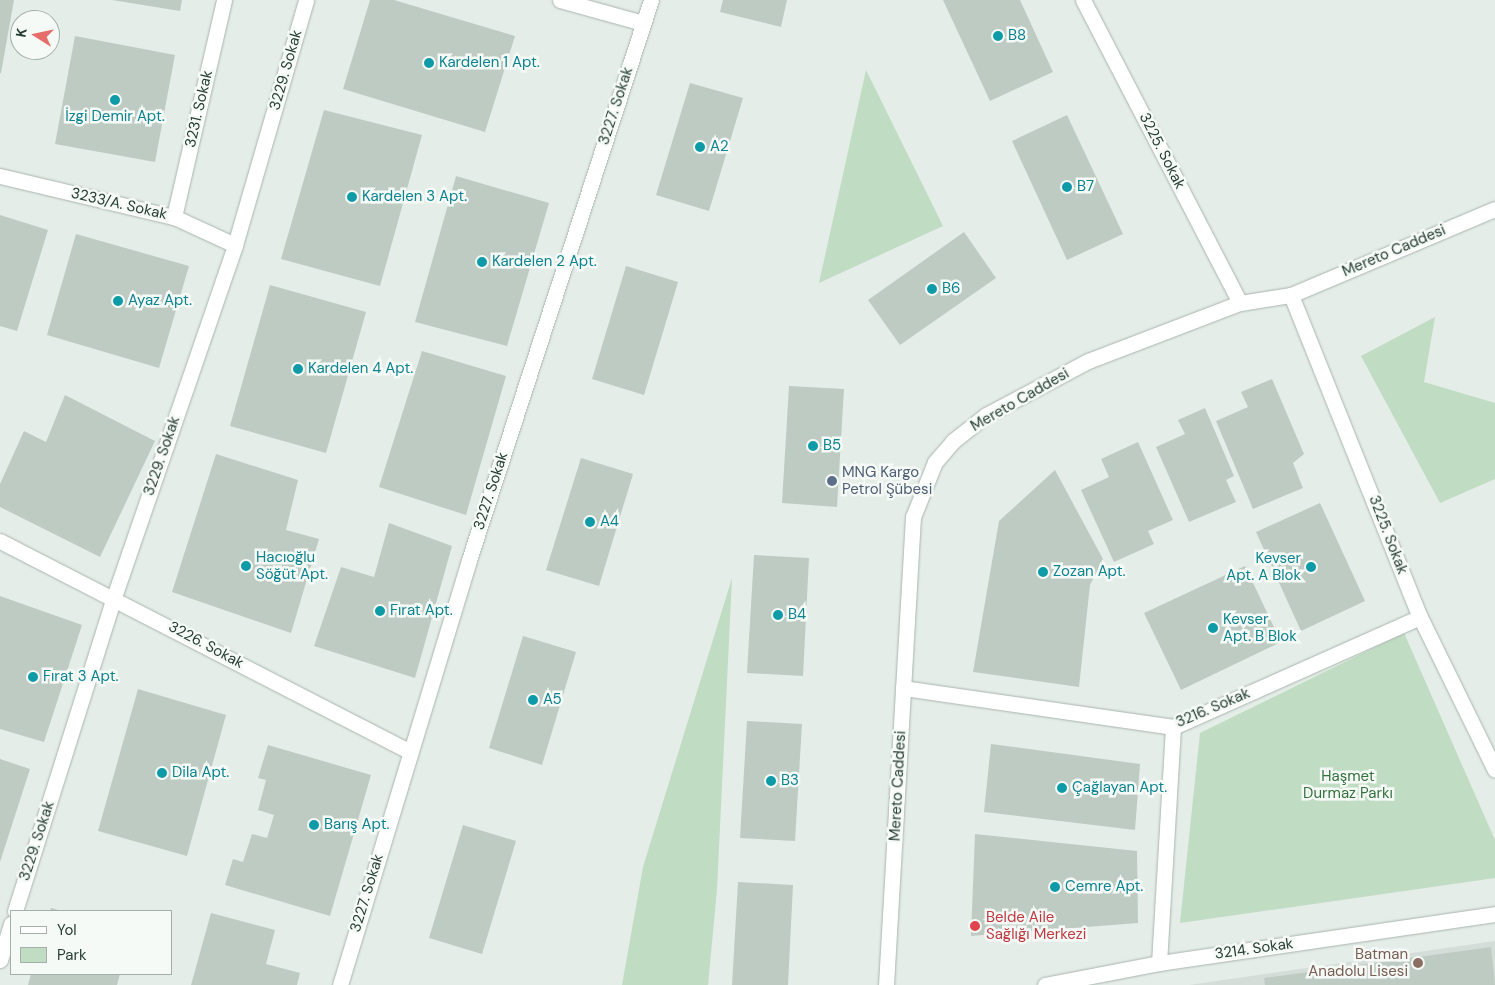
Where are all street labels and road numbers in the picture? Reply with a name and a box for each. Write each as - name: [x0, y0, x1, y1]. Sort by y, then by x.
- street label: 3229. Sokak: [266, 28, 306, 112]
- street label: 3227. Sokak: [595, 65, 637, 147]
- street label: 3231. Sokak: [181, 69, 217, 149]
- street label: 3225. Sokak: [1135, 110, 1189, 192]
- street label: 3233/A. Sokak: [69, 184, 169, 224]
- street label: Mereto Caddesi: [1340, 221, 1448, 281]
- street label: Mereto Caddesi: [968, 365, 1072, 435]
- street label: 3229. Sokak: [140, 414, 184, 498]
- street label: 3227. Sokak: [470, 450, 512, 532]
- street label: 3225. Sokak: [1365, 493, 1411, 577]
- street label: 3226. Sokak: [165, 618, 247, 672]
- street label: 3216. Sokak: [1173, 684, 1253, 732]
- street label: Mereto Caddesi: [886, 730, 910, 842]
- street label: 3229. Sokak: [16, 799, 58, 883]
- street label: 3227. Sokak: [347, 852, 387, 934]
- street label: 3214. Sokak: [1214, 935, 1294, 963]

